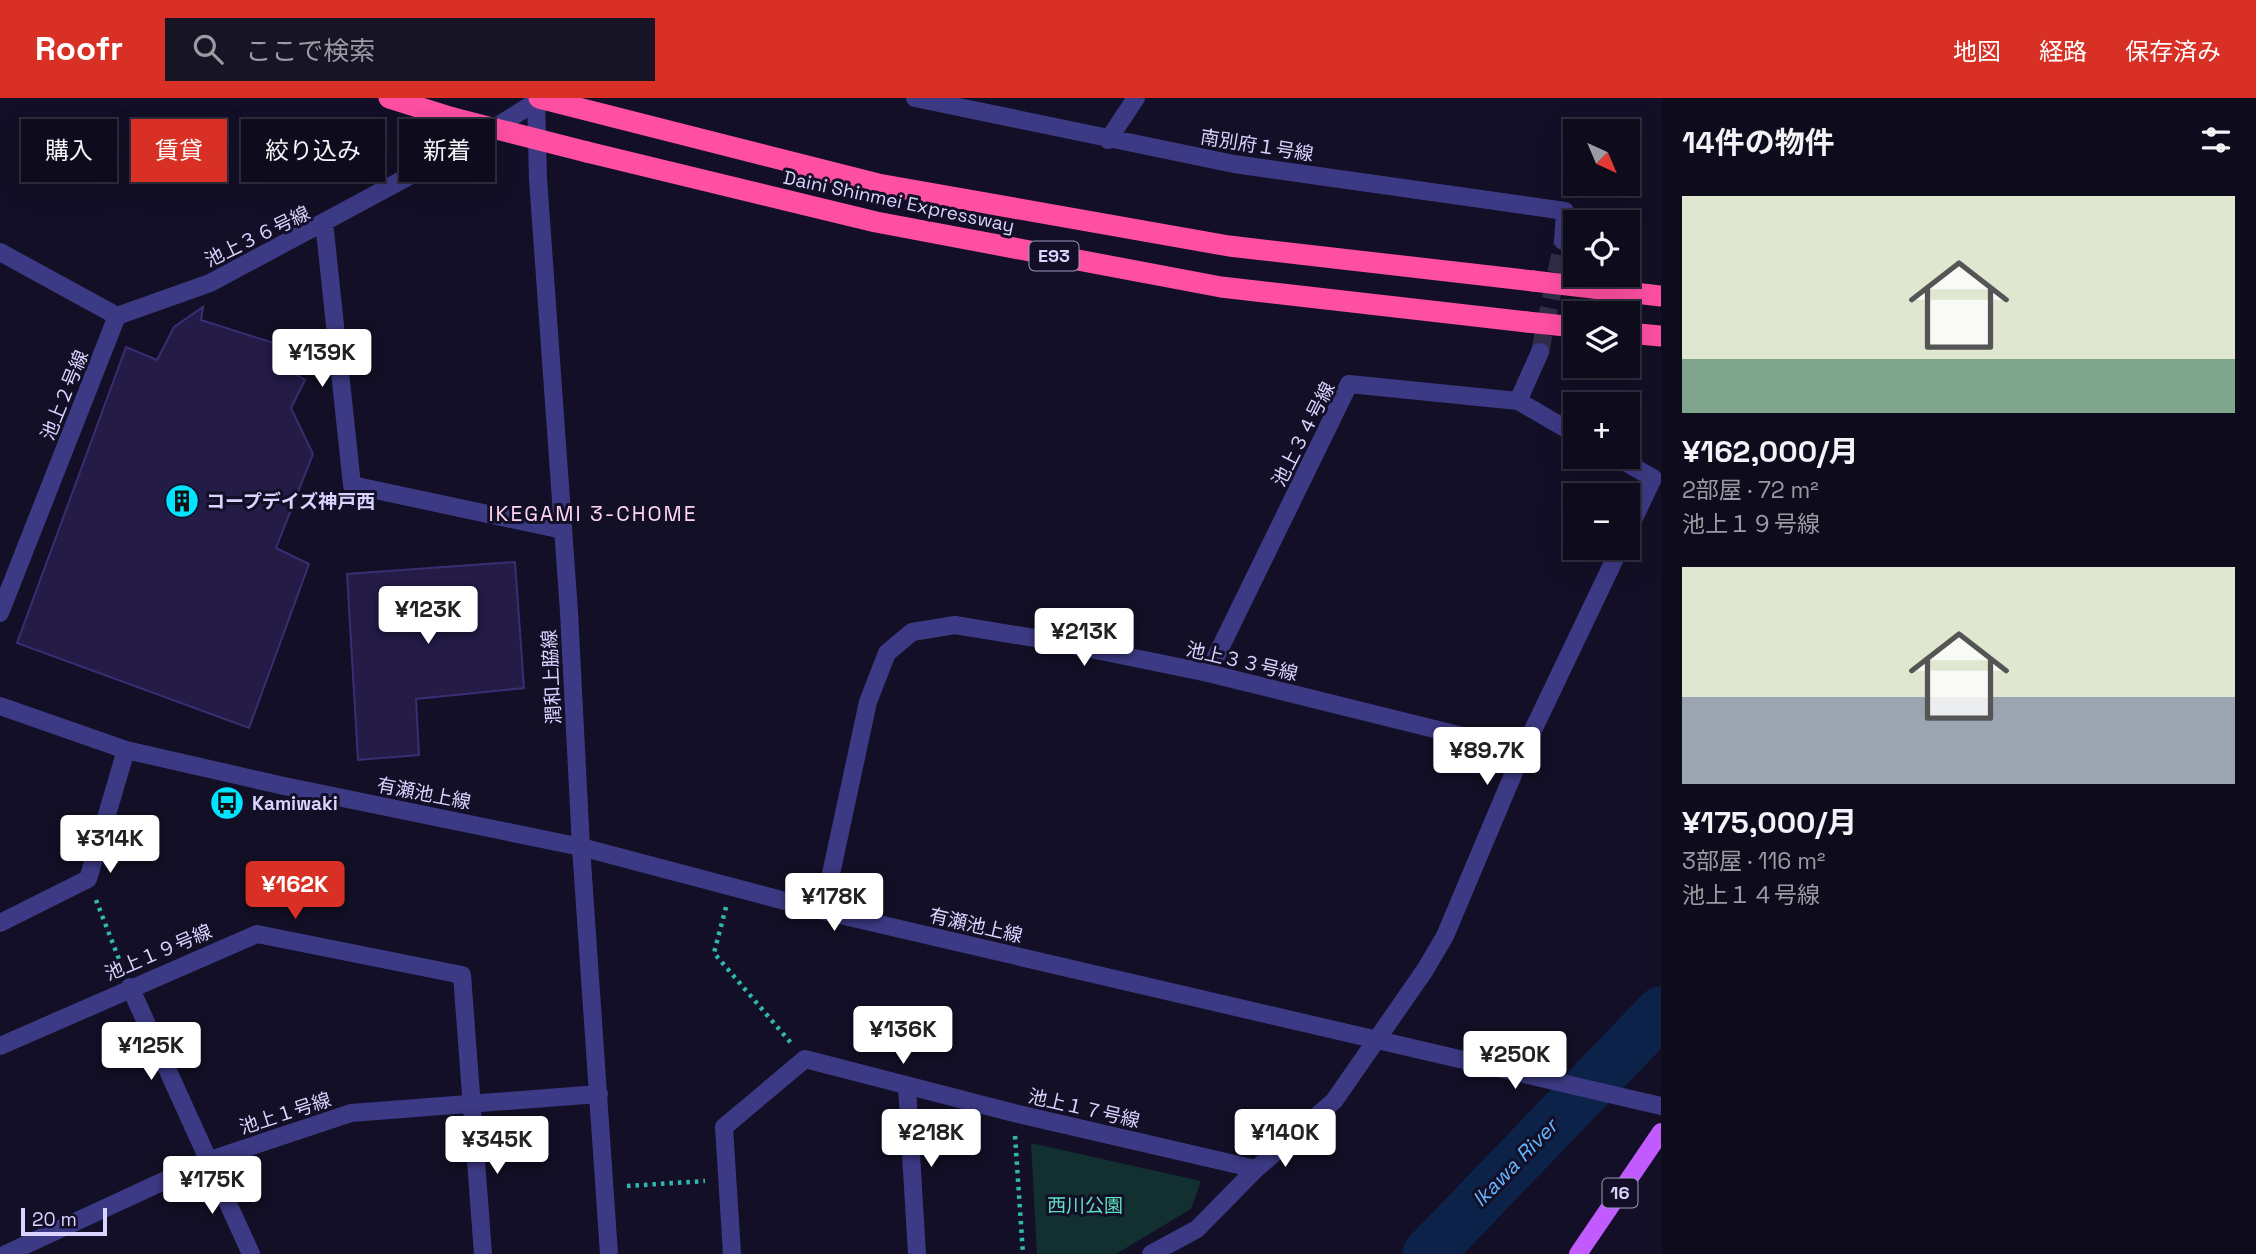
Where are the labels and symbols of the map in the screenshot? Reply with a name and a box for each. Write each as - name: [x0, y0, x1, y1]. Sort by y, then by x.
- north arrow: [1563, 119, 1640, 196]
- street label: 南別府１号線: [1199, 124, 1315, 167]
- street label: Daini Shinmei Expressway: [781, 165, 1017, 238]
- street label: 池上３６号線: [201, 200, 314, 273]
- road number: E93: [1030, 242, 1078, 271]
- pin: ¥139K: [273, 330, 371, 389]
- street label: 池上２号線: [35, 346, 94, 444]
- street label: 池上３４号線: [1266, 378, 1340, 491]
- building icon: コープデイズ神戸西: [163, 482, 201, 520]
- place label: コープデイズ神戸西: [206, 489, 375, 514]
- district label: IKEGAMI 3-CHOME: [488, 500, 698, 527]
- pin: ¥123K: [379, 587, 477, 646]
- pin: ¥213K: [1035, 608, 1133, 668]
- street label: 潤和上脇線: [537, 629, 566, 725]
- street label: 池上３３号線: [1184, 636, 1300, 686]
- pin: ¥89.7K: [1430, 728, 1544, 787]
- street label: 有瀬池上線: [375, 772, 473, 815]
- bus stop icon: Kamiwaki: [208, 784, 246, 822]
- place label: Kamiwaki: [252, 791, 338, 816]
- pin: ¥314K: [61, 816, 159, 875]
- pin: ¥162K: [246, 862, 344, 921]
- pin: ¥178K: [785, 874, 883, 933]
- street label: 有瀬池上線: [927, 903, 1025, 948]
- street label: 池上１９号線: [101, 919, 216, 986]
- pin: ¥136K: [854, 1006, 952, 1066]
- pin: ¥125K: [102, 1023, 200, 1082]
- pin: ¥250K: [1466, 1032, 1564, 1091]
- street label: 池上１７号線: [1026, 1083, 1142, 1133]
- street label: 池上１号線: [236, 1087, 334, 1140]
- pin: ¥218K: [882, 1110, 980, 1169]
- pin: ¥140K: [1236, 1110, 1334, 1169]
- water label: Ikawa River: [1466, 1112, 1565, 1212]
- pin: ¥345K: [448, 1116, 546, 1176]
- pin: ¥175K: [163, 1156, 261, 1216]
- road number: 16: [1602, 1178, 1638, 1208]
- park label: 西川公園: [1047, 1193, 1123, 1218]
- scale bar: [21, 1205, 107, 1237]

